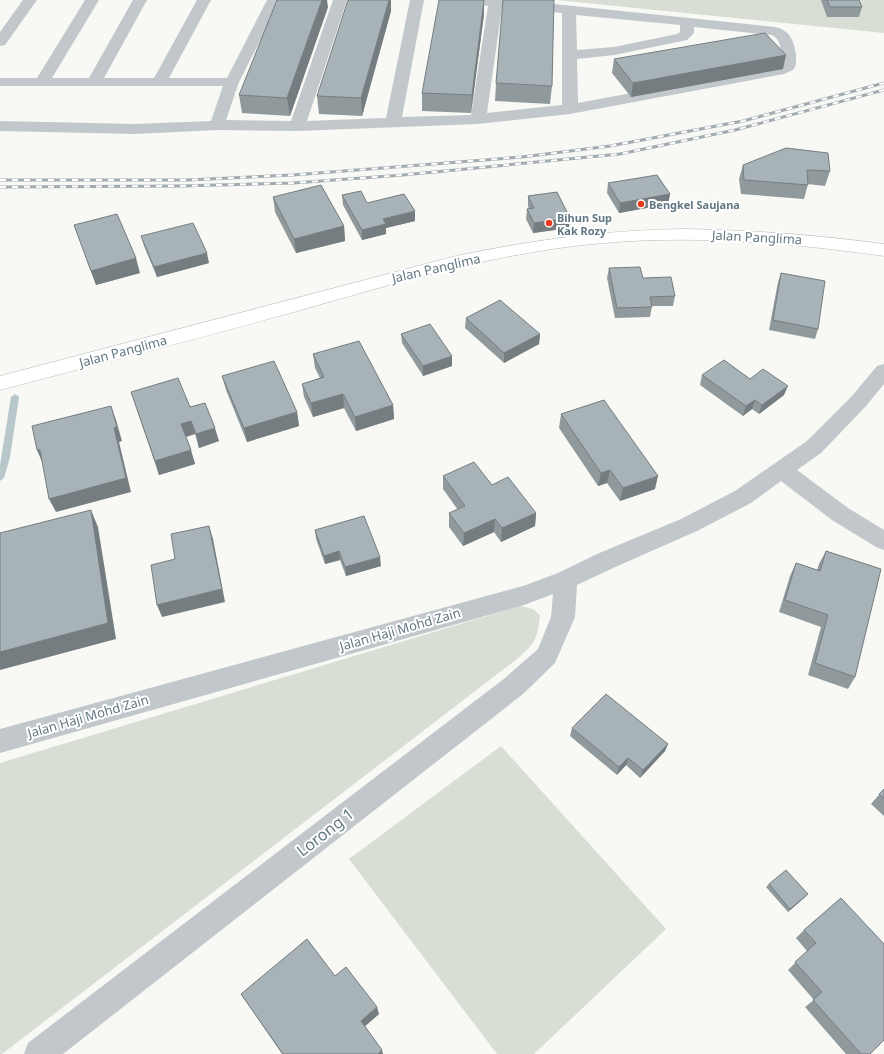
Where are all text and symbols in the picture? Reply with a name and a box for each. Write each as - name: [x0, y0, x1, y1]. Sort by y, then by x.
- place label: Bengkel Saujana: [649, 197, 740, 212]
- marker: Bengkel Saujana: [636, 199, 646, 209]
- place label: Bihun Sup Kak Rozy: [557, 210, 612, 238]
- marker: Bihun Sup Kak Rozy: [544, 218, 554, 228]
- street label: Jalan Panglima: [709, 226, 803, 248]
- street label: Jalan Panglima: [388, 249, 482, 287]
- street label: Jalan Panglima: [75, 331, 169, 372]
- street label: Jalan Haji Mohd Zain: [335, 603, 463, 655]
- street label: Jalan Haji Mohd Zain: [23, 690, 151, 742]
- street label: Lorong 1: [292, 803, 358, 861]

